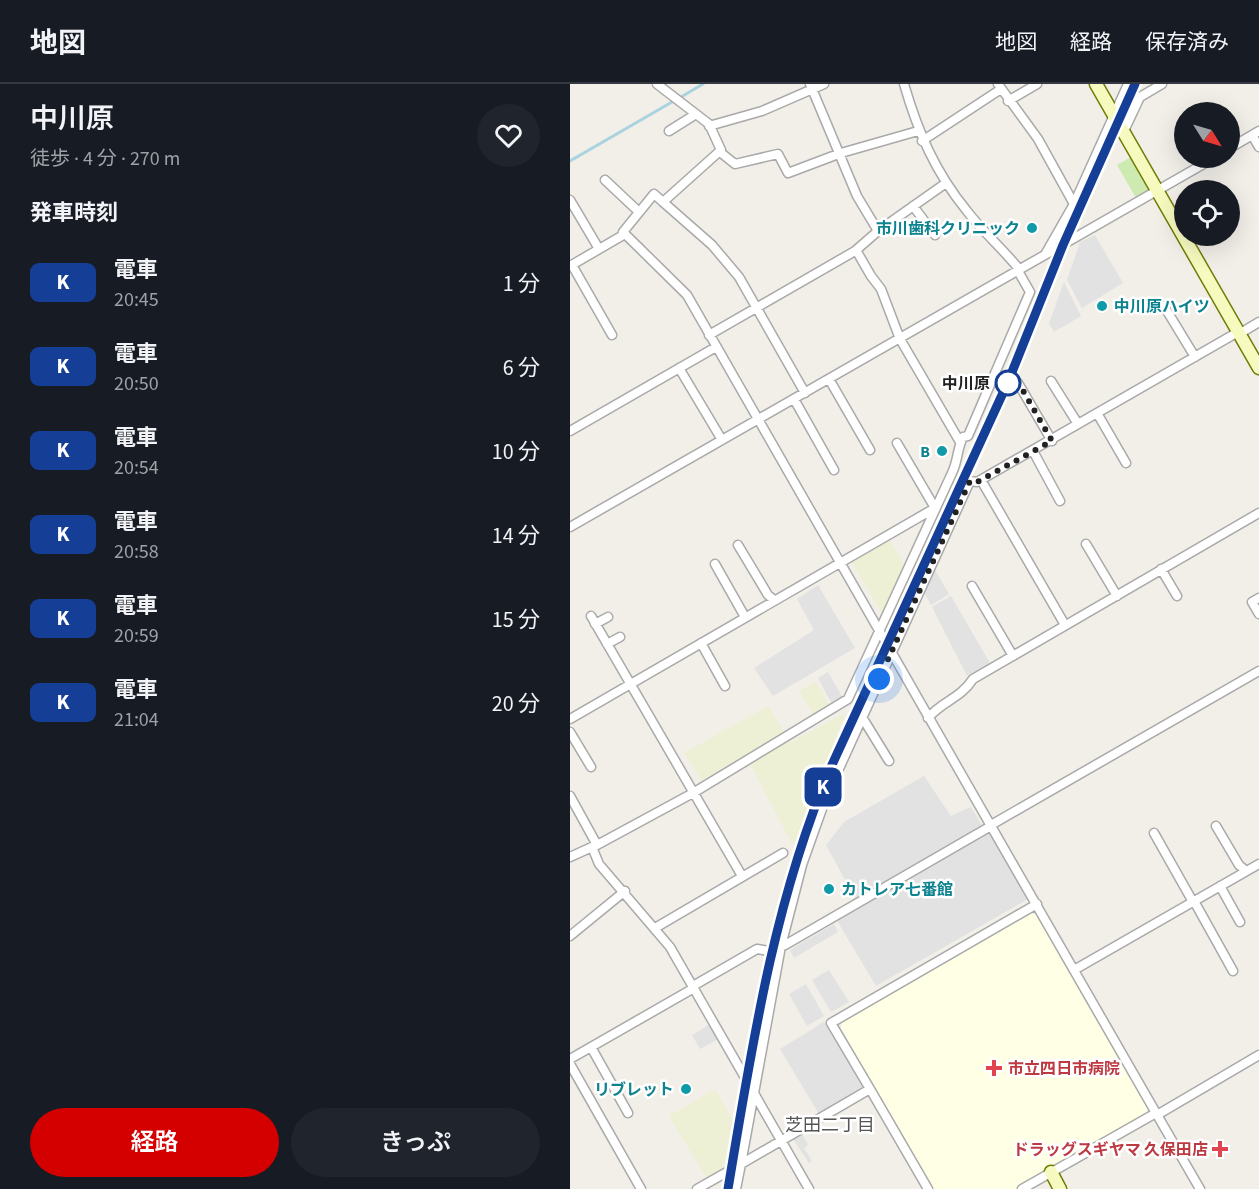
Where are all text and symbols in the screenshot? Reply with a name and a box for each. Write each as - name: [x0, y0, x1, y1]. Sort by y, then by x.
- text: 地図: [30, 23, 86, 63]
- text: 地図: [995, 27, 1037, 57]
- text: 経路: [1070, 27, 1112, 57]
- text: 保存済み: [1145, 27, 1229, 57]
- text: 中川原: [30, 99, 114, 139]
- north arrow: [1174, 102, 1240, 168]
- map controls: [1174, 102, 1240, 246]
- button: heart: [477, 104, 540, 167]
- text: 徒歩 · 4 分 · 270 m: [30, 145, 180, 173]
- button: locate: [1174, 180, 1240, 246]
- text: 発車時刻: [30, 197, 118, 229]
- place label: 市川歯科クリニック: [876, 218, 1020, 240]
- marker: 市川歯科クリニック: [1025, 221, 1039, 235]
- text: 電車: [114, 254, 158, 286]
- text: K: [57, 267, 69, 297]
- text: 1 分: [503, 268, 540, 300]
- text: 20:45: [114, 286, 159, 314]
- place label: 中川原ハイツ: [1114, 296, 1210, 318]
- marker: 中川原ハイツ: [1095, 299, 1109, 313]
- text: 電車: [114, 338, 158, 370]
- text: K: [57, 351, 69, 381]
- text: 6 分: [503, 352, 540, 384]
- text: 20:50: [114, 370, 159, 398]
- marker: 中川原: [995, 370, 1021, 396]
- place label: 中川原: [942, 373, 990, 395]
- text: 電車: [114, 422, 158, 454]
- text: K: [57, 435, 69, 465]
- text: 10 分: [492, 436, 540, 468]
- place label: B: [920, 441, 930, 463]
- marker: B: [935, 444, 949, 458]
- text: 20:54: [114, 454, 159, 482]
- text: 電車: [114, 506, 158, 538]
- text: K: [57, 519, 69, 549]
- text: 14 分: [492, 520, 540, 552]
- text: 20:58: [114, 538, 159, 566]
- text: 電車: [114, 590, 158, 622]
- text: K: [57, 603, 69, 633]
- text: 15 分: [492, 604, 540, 636]
- text: 20:59: [114, 622, 159, 650]
- your location: [864, 664, 894, 694]
- text: 電車: [114, 674, 158, 706]
- text: K: [57, 687, 69, 717]
- text: 20 分: [492, 688, 540, 720]
- text: 21:04: [114, 706, 159, 734]
- line badge: K: [804, 768, 842, 806]
- text: K: [817, 772, 829, 802]
- place label: カトレア七番館: [841, 879, 953, 901]
- marker: カトレア七番館: [822, 882, 836, 896]
- place label: 市立四日市病院: [1008, 1058, 1120, 1080]
- marker: 市立四日市病院: [985, 1059, 1003, 1077]
- place label: リブレット: [594, 1079, 674, 1101]
- marker: リブレット: [679, 1082, 693, 1096]
- button: 経路: [30, 1108, 279, 1177]
- button: きっぷ: [291, 1108, 540, 1177]
- district label: 芝田二丁目: [785, 1113, 875, 1138]
- place label: ドラッグスギヤマ 久保田店: [1013, 1139, 1208, 1161]
- marker: ドラッグスギヤマ 久保田店: [1213, 1142, 1227, 1156]

